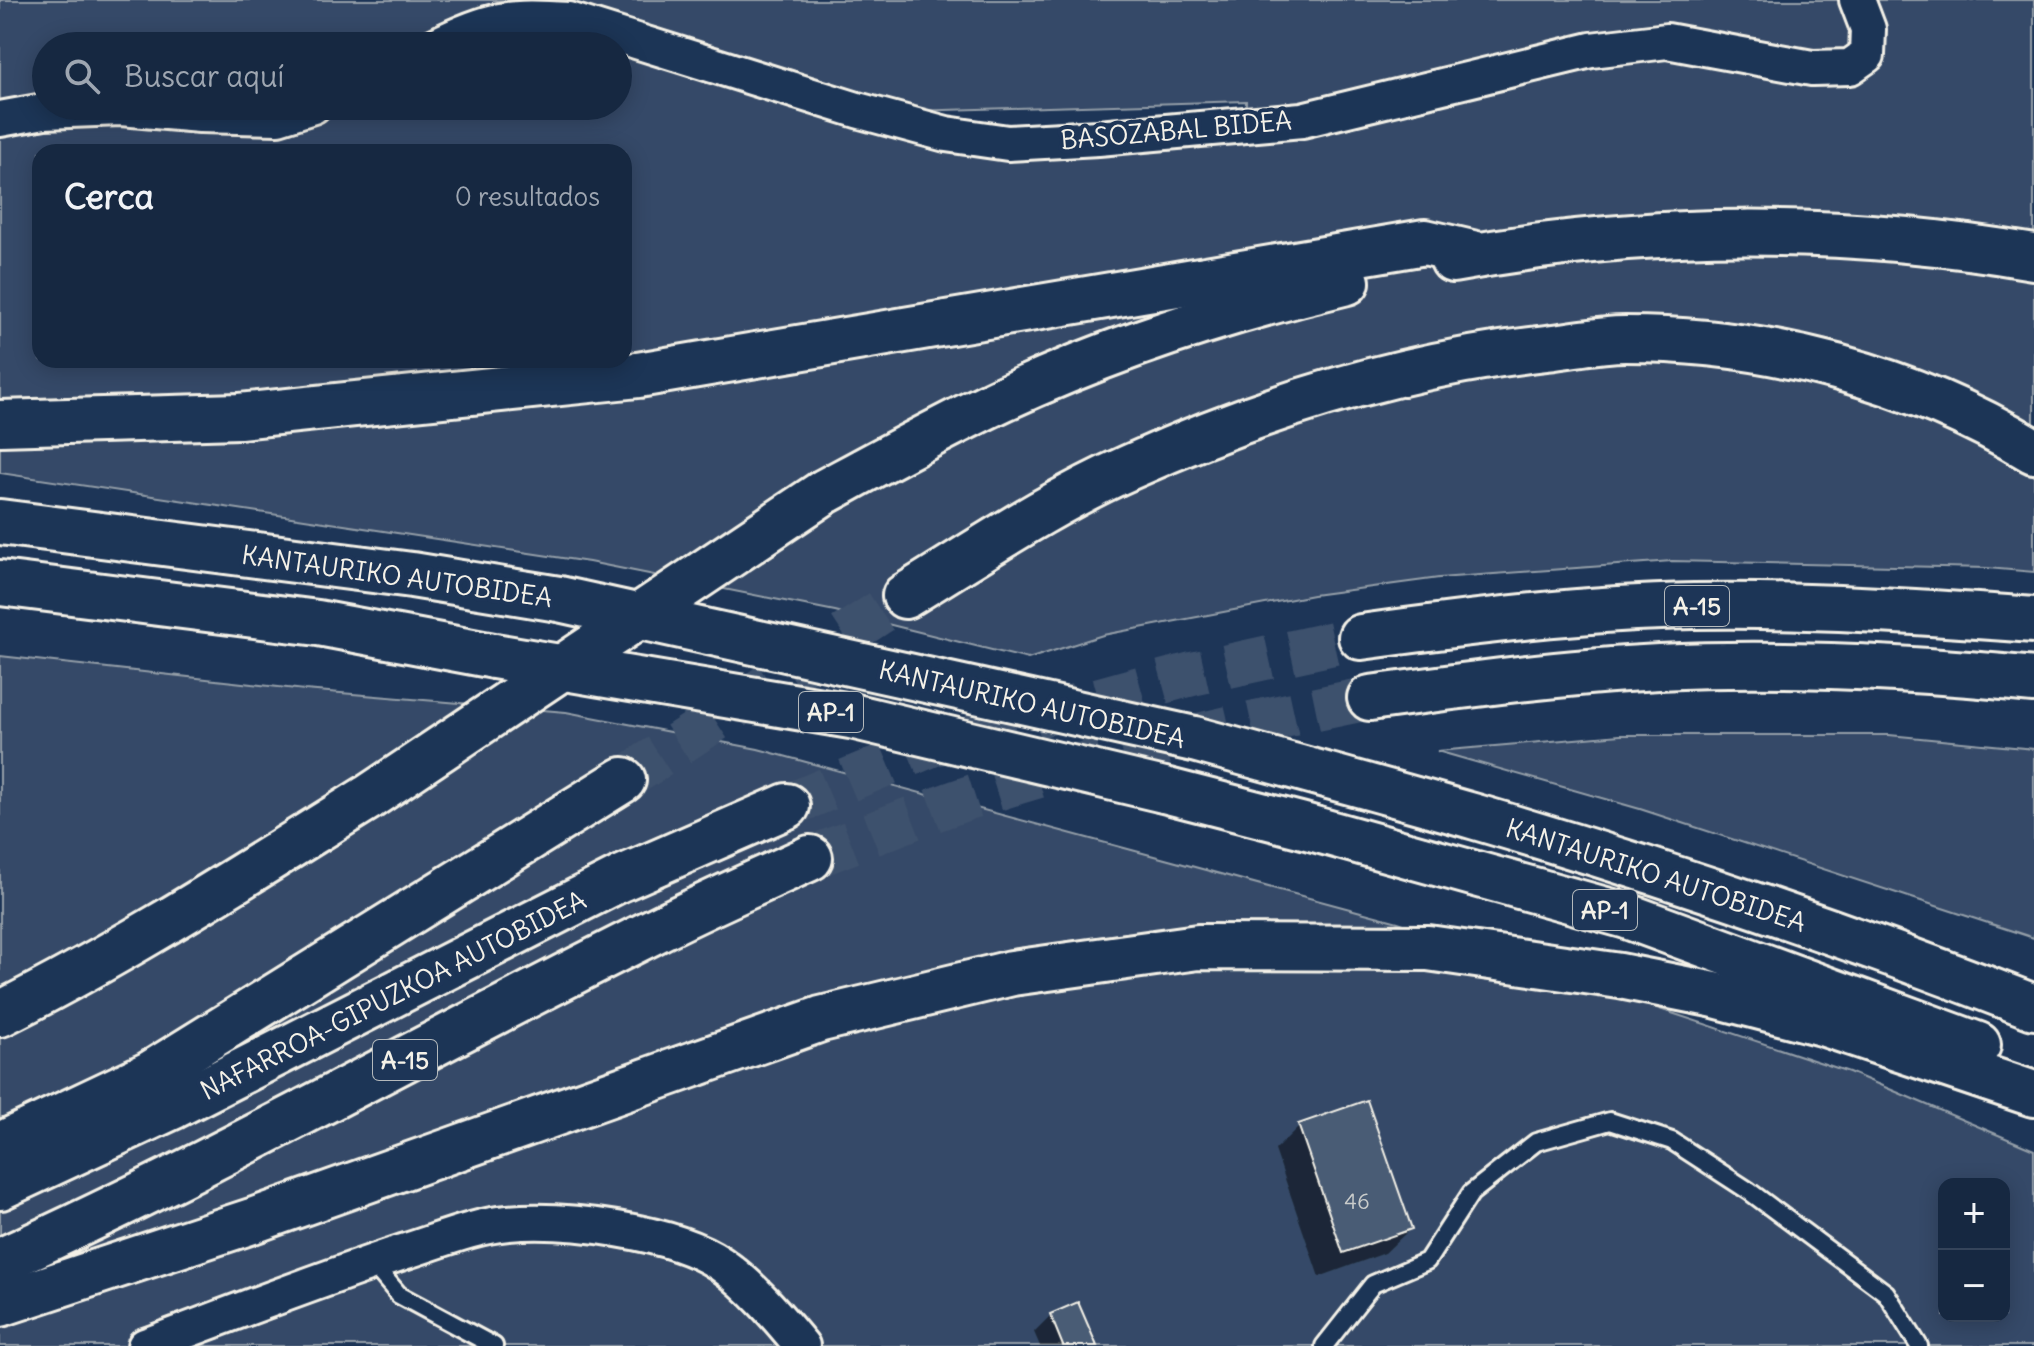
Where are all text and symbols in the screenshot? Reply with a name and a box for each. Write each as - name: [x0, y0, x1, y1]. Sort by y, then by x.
- search box: [32, 32, 632, 120]
- icon: search: [60, 54, 104, 98]
- text: Buscar aquí: [124, 57, 284, 95]
- street label: BASOZABAL BIDEA: [1059, 103, 1293, 157]
- text: Cerca: [64, 175, 154, 218]
- text: 0 resultados: [455, 180, 600, 213]
- street label: KANTAURIKO AUTOBIDEA: [240, 538, 554, 614]
- road number: A-15: [1665, 586, 1729, 626]
- street label: KANTAURIKO AUTOBIDEA: [876, 653, 1188, 755]
- road number: AP-1: [799, 692, 863, 732]
- street label: KANTAURIKO AUTOBIDEA: [1502, 811, 1810, 939]
- street label: NAFARROA-GIPUZKOA AUTOBIDEA: [195, 883, 591, 1107]
- road number: AP-1: [1573, 890, 1637, 930]
- road number: A-15: [373, 1040, 437, 1080]
- map controls: [1938, 1178, 2010, 1322]
- button: +: [1938, 1178, 2010, 1250]
- house number: 46: [1344, 1187, 1370, 1215]
- button: −: [1938, 1250, 2010, 1322]

